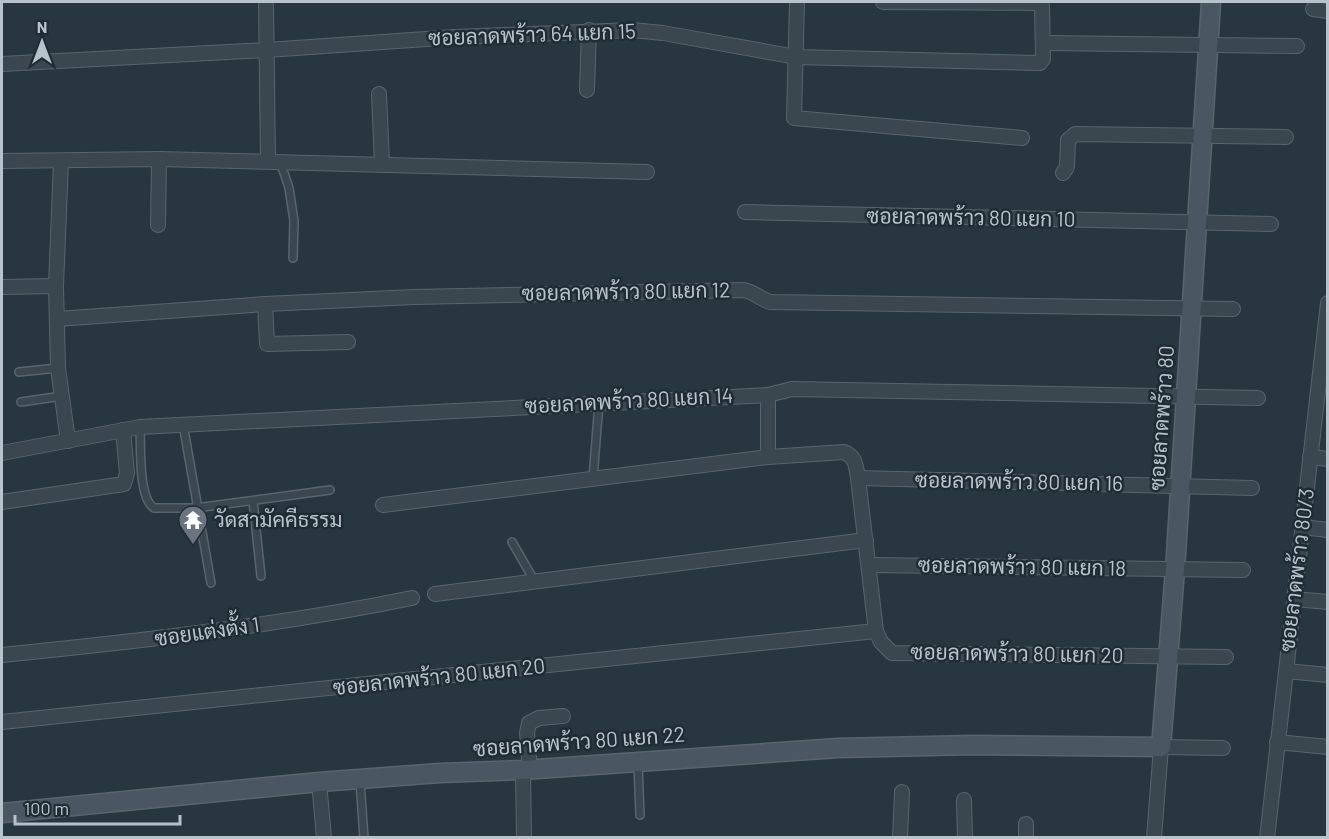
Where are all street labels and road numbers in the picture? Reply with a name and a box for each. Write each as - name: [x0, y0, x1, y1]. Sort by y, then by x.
- street label: ซอยลาดพร้าว 64 แยก 15: [428, 17, 636, 50]
- street label: ซอยลาดพร้าว 80 แยก 10: [866, 202, 1076, 231]
- street label: ซอยลาดพร้าว 80 แยก 12: [521, 276, 730, 305]
- street label: ซอยลาดพร้าว 80: [1143, 345, 1178, 491]
- street label: ซอยลาดพร้าว 80 แยก 14: [524, 382, 734, 417]
- street label: ซอยลาดพร้าว 80 แยก 16: [915, 466, 1123, 495]
- street label: ซอยลาดพร้าว 80/3: [1273, 487, 1318, 653]
- street label: ซอยลาดพร้าว 80 แยก 18: [918, 551, 1126, 580]
- street label: ซอยแต่งตั้ง 1: [152, 606, 261, 650]
- street label: ซอยลาดพร้าว 80 แยก 20: [910, 638, 1124, 667]
- street label: ซอยลาดพร้าว 80 แยก 20: [332, 652, 546, 699]
- street label: ซอยลาดพร้าว 80 แยก 22: [472, 721, 686, 760]

